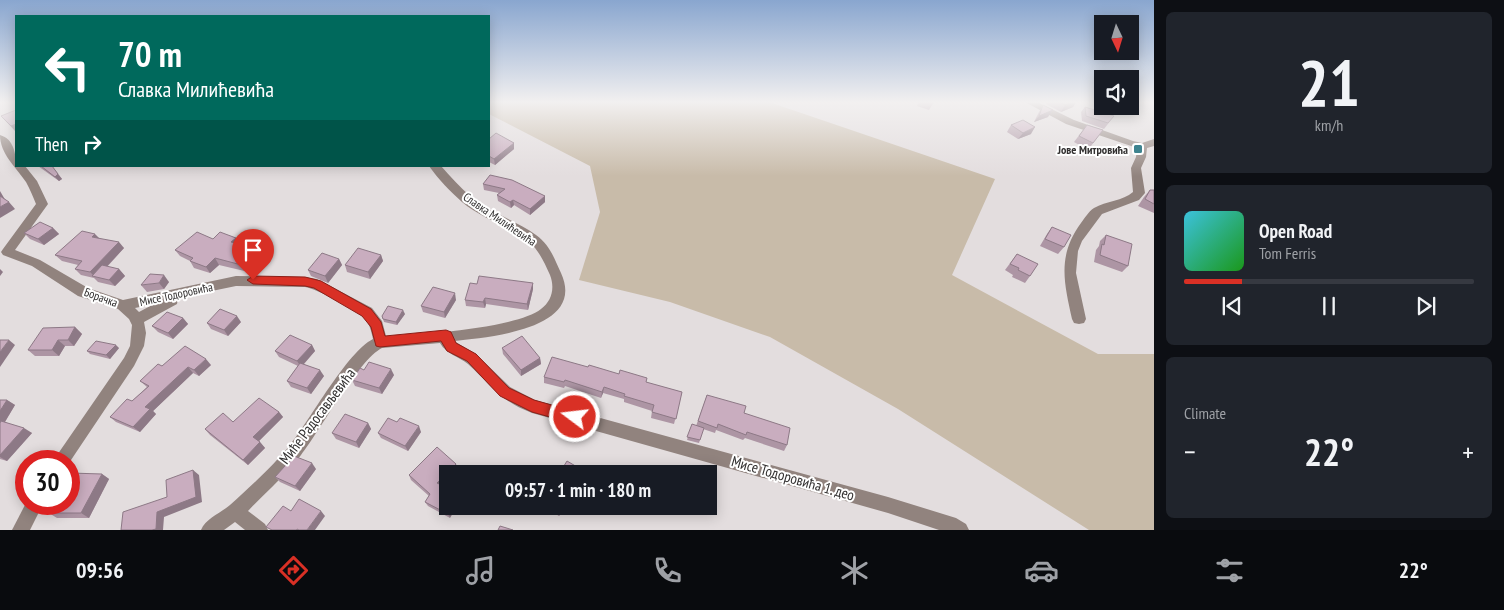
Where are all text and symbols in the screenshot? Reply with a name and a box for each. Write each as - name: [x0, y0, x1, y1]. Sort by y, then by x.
- north arrow: [1094, 15, 1139, 60]
- map controls: [1094, 15, 1139, 115]
- text: 70 m: [118, 31, 182, 77]
- icon: left: [35, 35, 100, 100]
- text: 21: [1298, 40, 1360, 124]
- button: sound: [1094, 70, 1139, 115]
- text: Славка Милићевића: [118, 75, 274, 103]
- text: km/h: [1315, 115, 1343, 135]
- icon: right: [78, 130, 106, 158]
- text: Then: [35, 132, 68, 156]
- place label: Јове Митровића: [1057, 142, 1128, 157]
- marker: Јове Митровића: [1132, 143, 1144, 155]
- street label: Славка Милићевића: [461, 189, 540, 249]
- text: Open Road: [1259, 219, 1332, 243]
- pin: [232, 229, 274, 280]
- icon: arrive: [239, 236, 267, 264]
- text: Tom Ferris: [1259, 243, 1316, 263]
- street label: Мисе Тодоровића: [138, 279, 214, 309]
- street label: Борачка: [82, 284, 120, 310]
- icon: previous: [1218, 292, 1246, 320]
- icon: pause: [1315, 292, 1343, 320]
- icon: next: [1412, 292, 1440, 320]
- street label: Миће Радосављевића: [275, 364, 359, 468]
- position arrow: [548, 390, 600, 442]
- text: Climate: [1184, 403, 1226, 423]
- text: 22°: [1304, 427, 1354, 476]
- text: −: [1184, 433, 1196, 470]
- text: +: [1462, 433, 1474, 470]
- speed limit sign: 30: [15, 450, 80, 515]
- street label: Мисе Тодоровића 1. део: [729, 451, 857, 505]
- text: 09:57 · 1 min · 180 m: [505, 478, 651, 502]
- icon: directions: [276, 553, 311, 588]
- icon: music: [463, 553, 498, 588]
- icon: phone: [650, 553, 685, 588]
- icon: climate: [837, 553, 872, 588]
- icon: car: [1024, 553, 1059, 588]
- icon: filters: [1212, 553, 1247, 588]
- text: 09:56: [76, 556, 124, 584]
- text: 22°: [1399, 556, 1428, 584]

